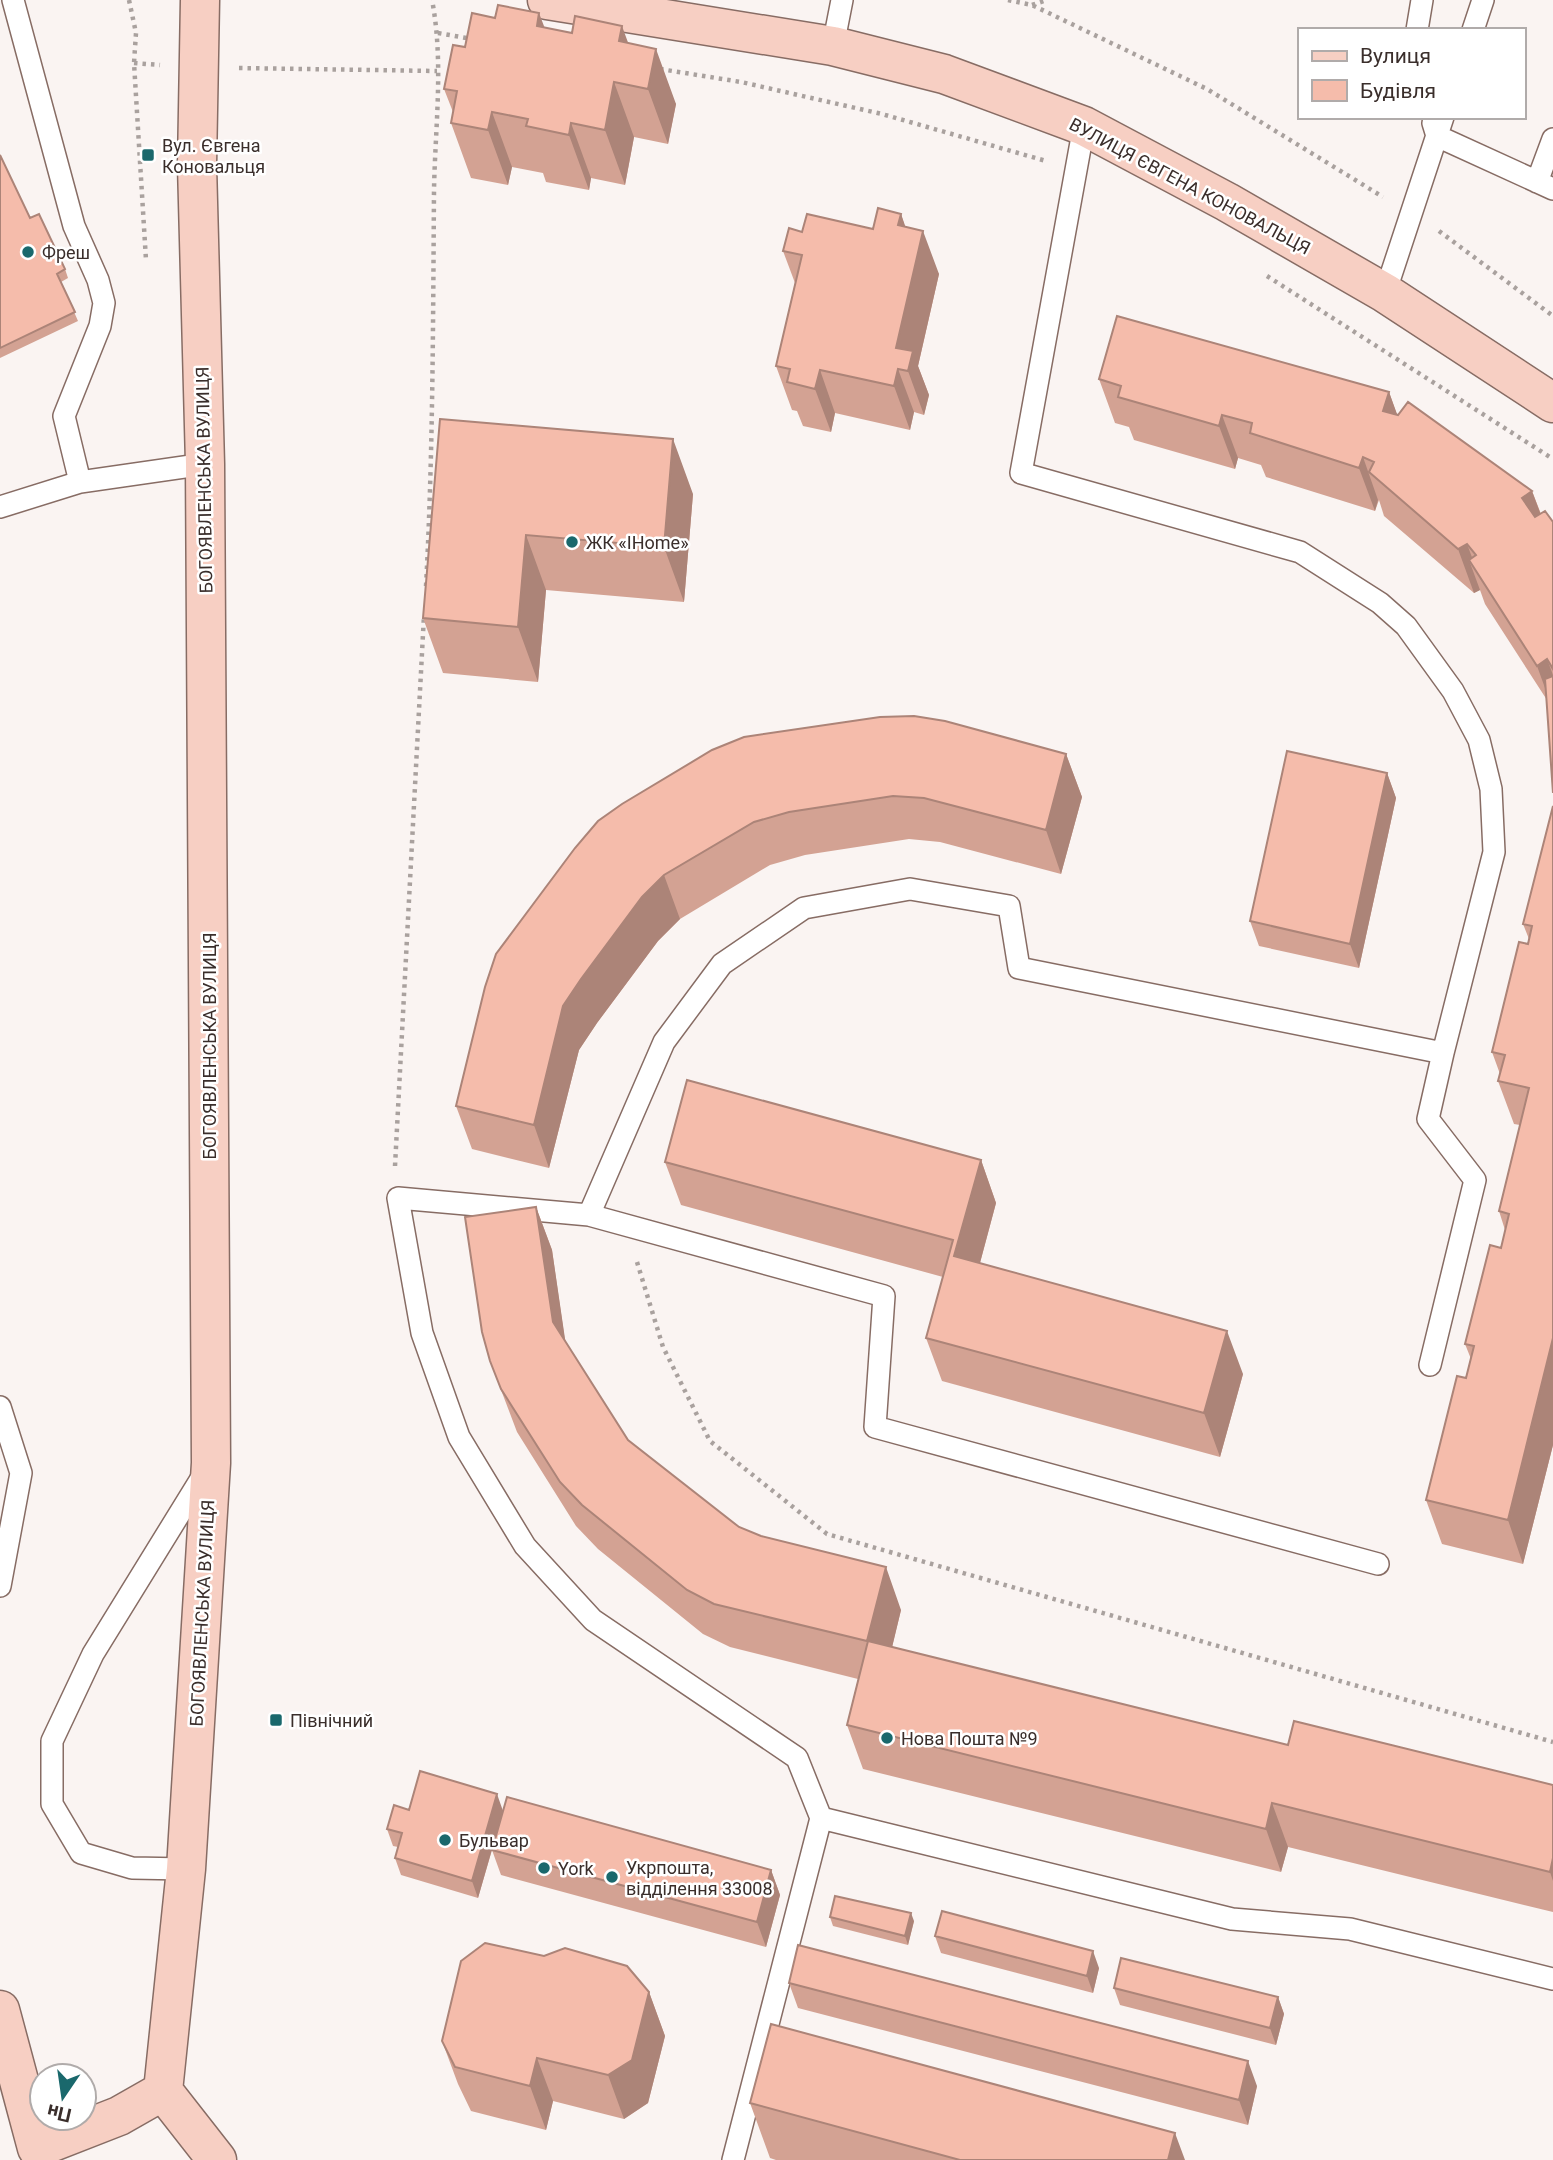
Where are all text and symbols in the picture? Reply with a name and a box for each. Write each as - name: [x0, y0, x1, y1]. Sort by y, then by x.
- legend: [1298, 28, 1525, 119]
- text: Вулиця: [1360, 44, 1431, 68]
- text: Будівля: [1360, 79, 1436, 103]
- street label: ВУЛИЦЯ ЄВГЕНА КОНОВАЛЬЦЯ: [1066, 113, 1314, 259]
- place label: Вул. Євгена Коновальця: [162, 135, 265, 177]
- marker: Вул. Євгена Коновальця: [140, 147, 156, 163]
- place label: Фреш: [42, 242, 90, 263]
- marker: Фреш: [20, 244, 36, 260]
- street label: БОГОЯВЛЕНСЬКА ВУЛИЦЯ: [192, 366, 216, 594]
- place label: ЖК «IHome»: [586, 532, 689, 553]
- marker: ЖК «IHome»: [564, 534, 580, 550]
- street label: БОГОЯВЛЕНСЬКА ВУЛИЦЯ: [199, 933, 220, 1159]
- street label: БОГОЯВЛЕНСЬКА ВУЛИЦЯ: [186, 1499, 218, 1727]
- place label: Північний: [290, 1710, 373, 1731]
- marker: Північний: [268, 1712, 284, 1728]
- place label: Нова Пошта №9: [901, 1728, 1038, 1749]
- marker: Нова Пошта №9: [879, 1730, 895, 1746]
- place label: Бульвар: [459, 1830, 529, 1851]
- marker: Бульвар: [437, 1832, 453, 1848]
- place label: Укрпошта, відділення 33008: [626, 1857, 773, 1899]
- place label: York: [558, 1858, 595, 1879]
- marker: York: [536, 1860, 552, 1876]
- marker: Укрпошта, відділення 33008: [604, 1869, 620, 1885]
- north arrow: [28, 2062, 98, 2132]
- text: Пн: [45, 2099, 74, 2127]

